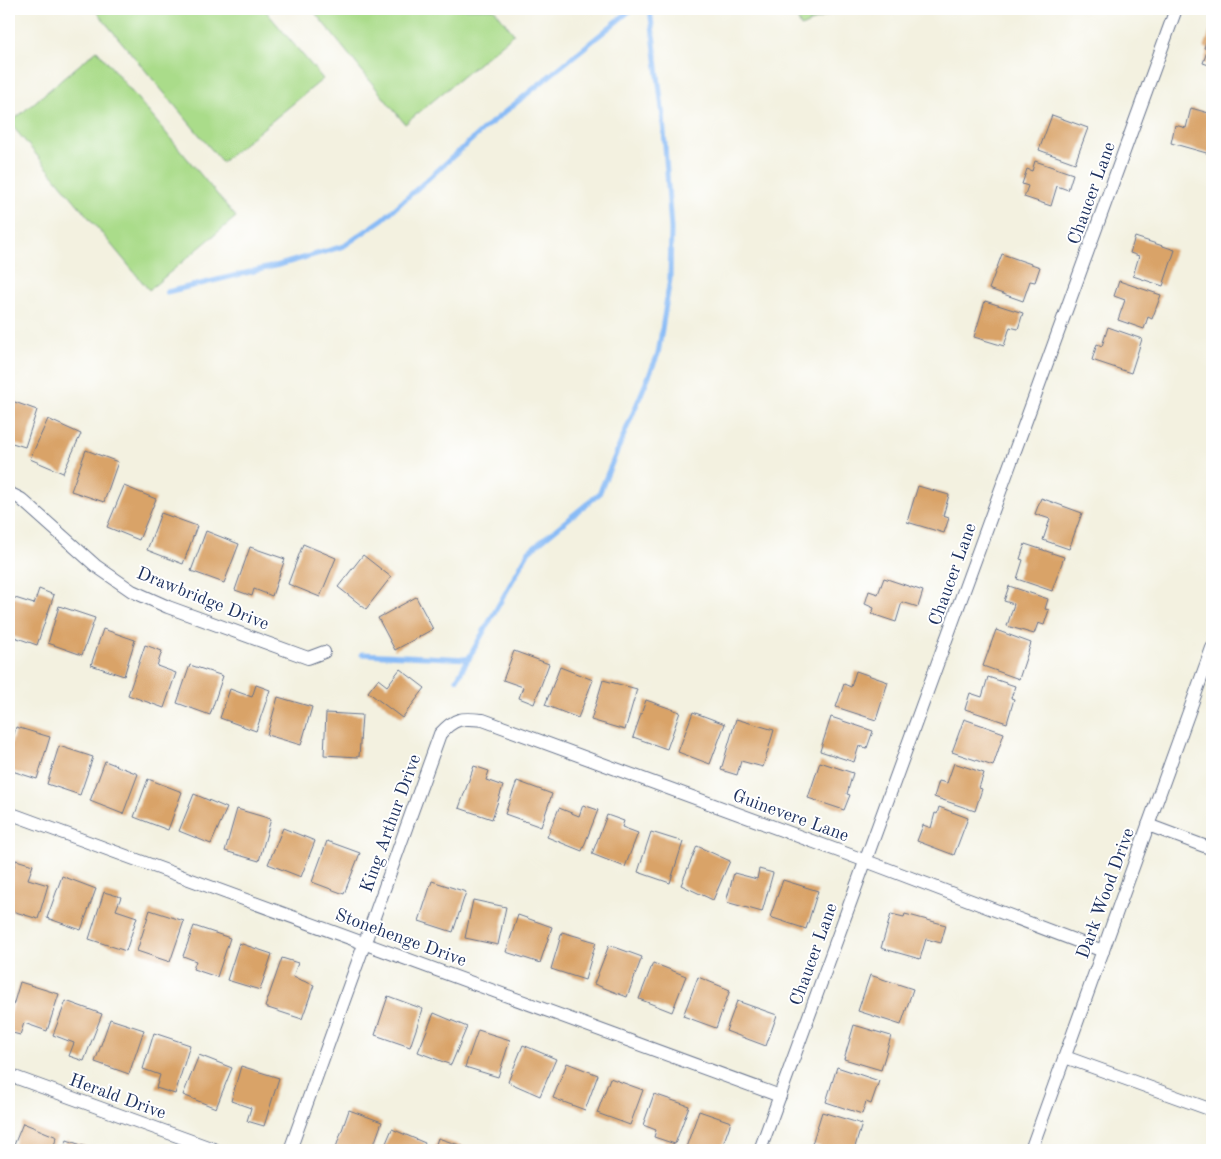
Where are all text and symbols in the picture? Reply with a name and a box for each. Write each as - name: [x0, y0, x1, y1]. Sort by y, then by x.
- street label: Chaucer Lane: [1065, 140, 1119, 247]
- street label: Chaucer Lane: [926, 521, 980, 628]
- street label: Drawbridge Drive: [134, 564, 271, 634]
- street label: King Arthur Drive: [358, 752, 424, 895]
- street label: Guinevere Lane: [730, 787, 851, 845]
- street label: Dark Wood Drive: [1074, 826, 1138, 961]
- street label: Chaucer Lane: [787, 901, 841, 1008]
- street label: Stonehenge Drive: [333, 906, 469, 970]
- street label: Herald Drive: [67, 1071, 168, 1123]

